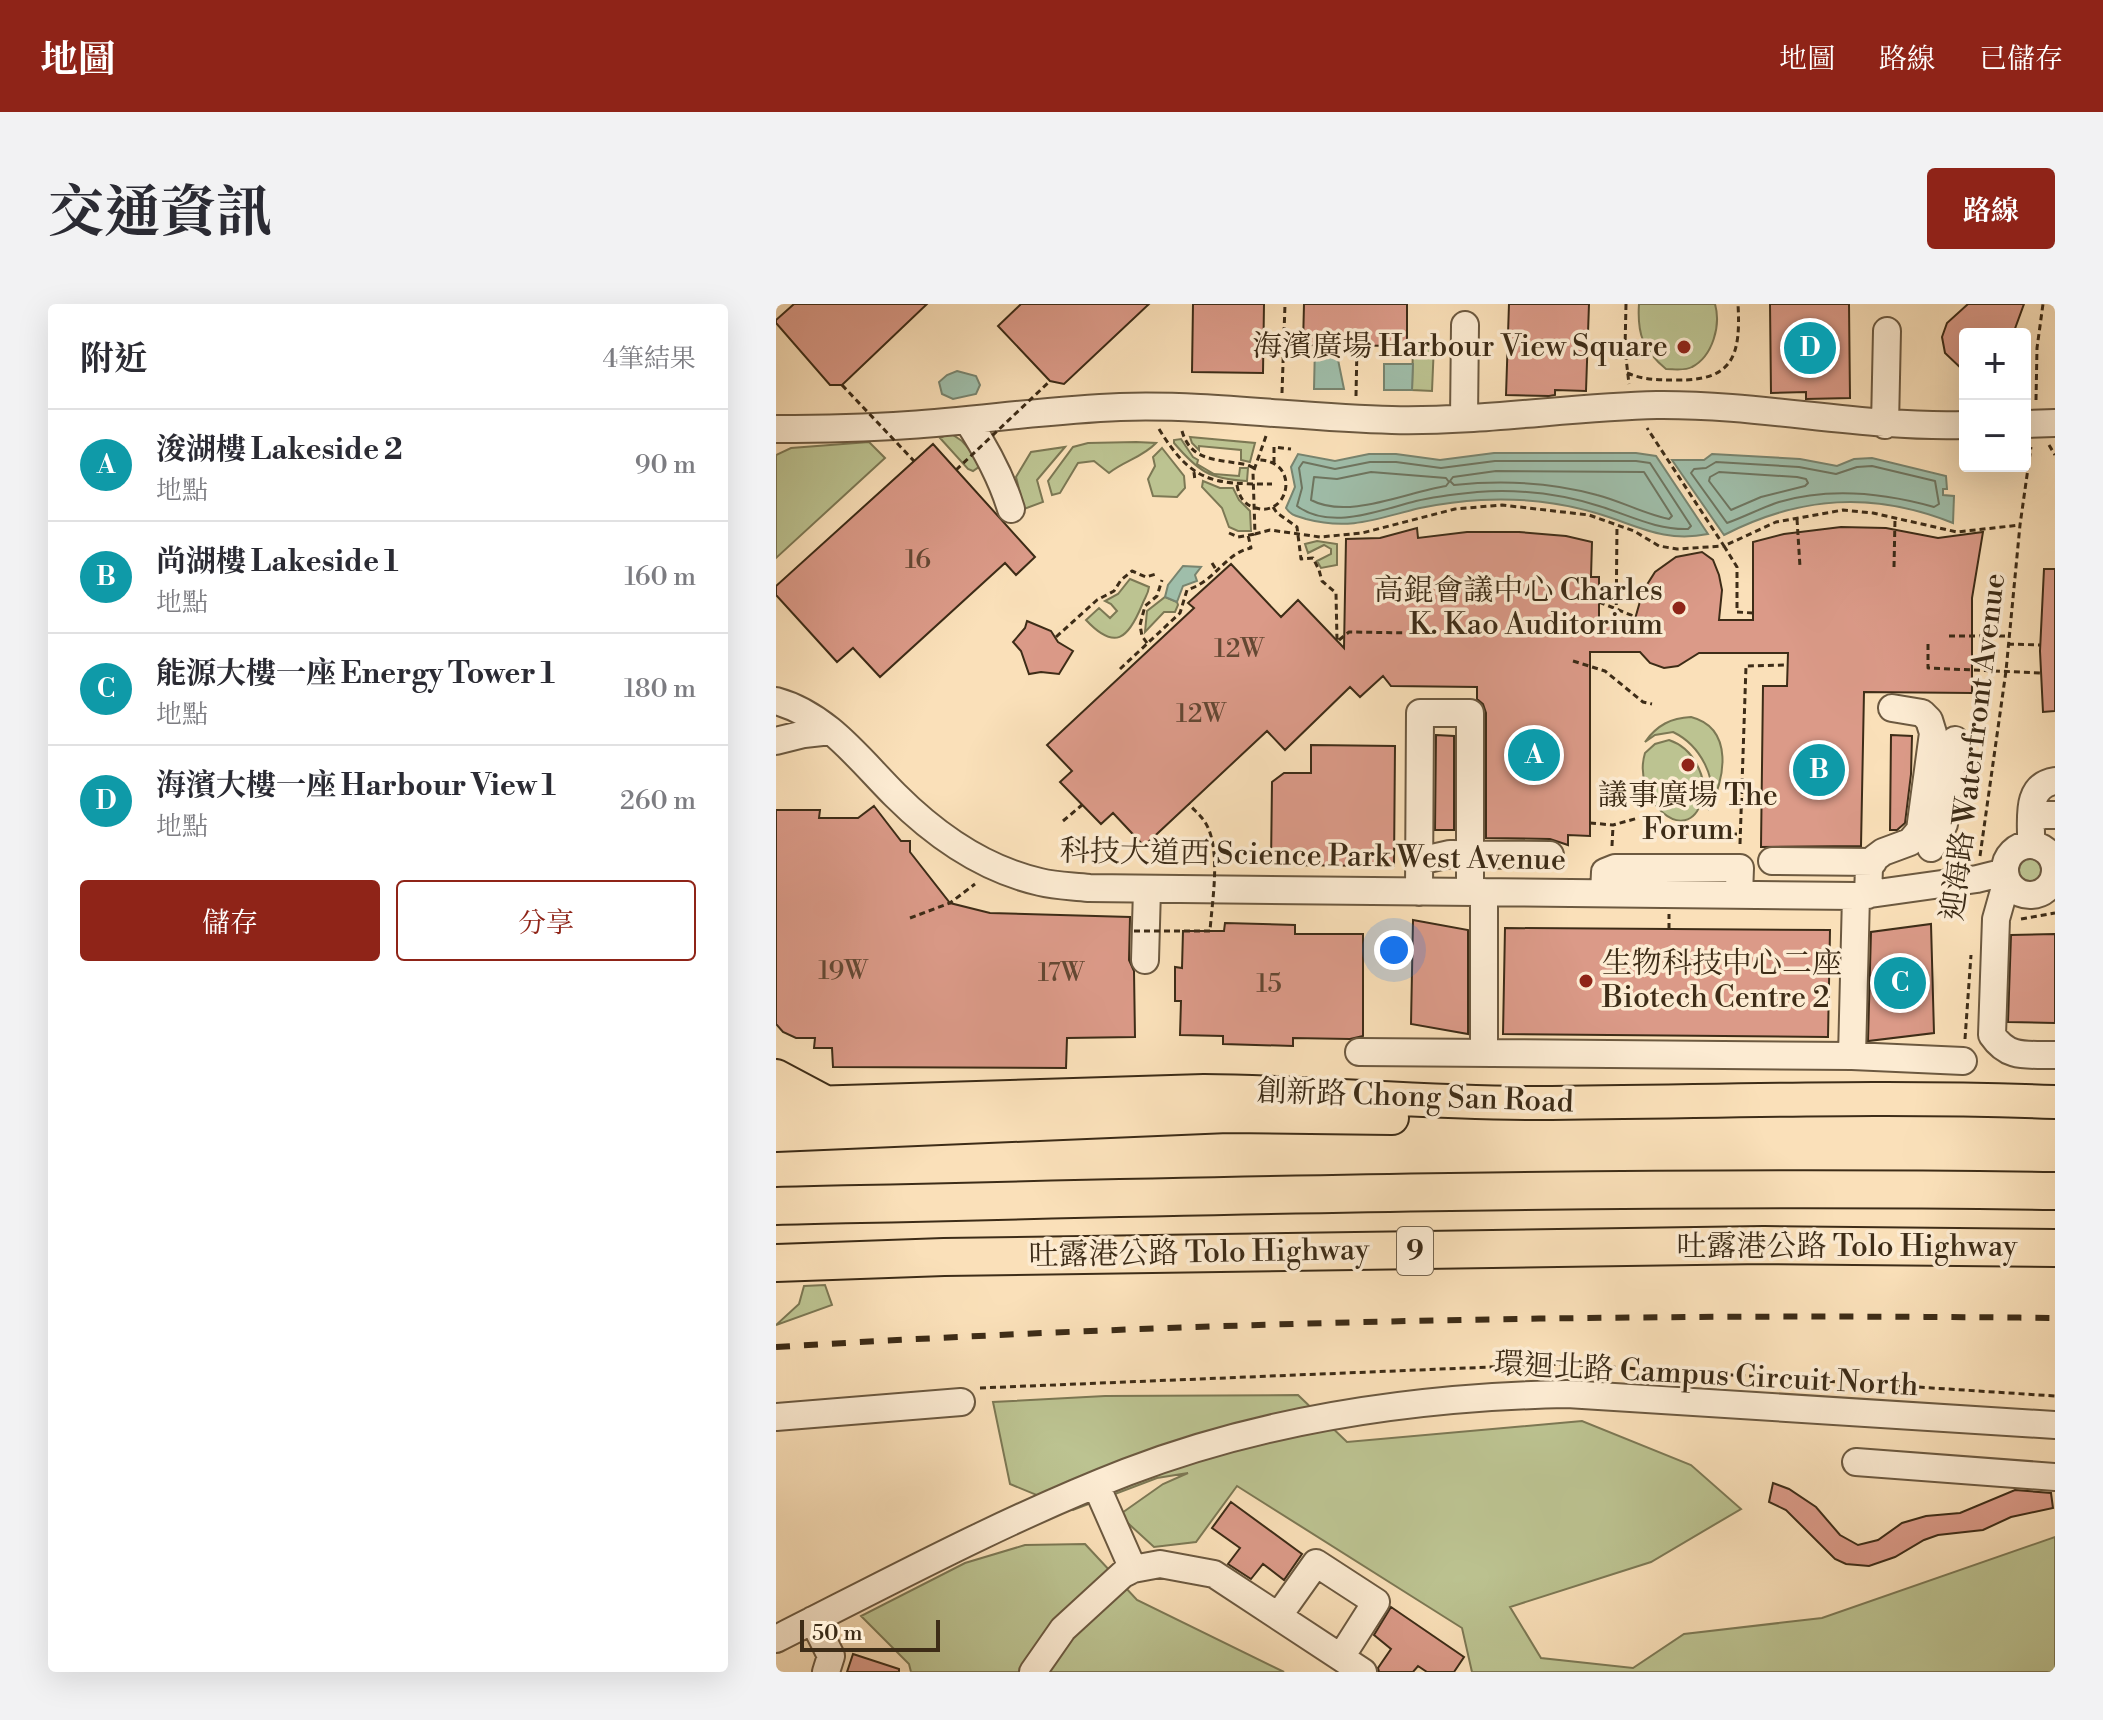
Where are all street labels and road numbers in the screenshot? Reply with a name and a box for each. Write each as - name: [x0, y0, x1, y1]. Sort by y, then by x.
- street label: 迎海路 Waterfront Avenue: [1934, 571, 2014, 923]
- street label: 科技大道西 Science Park West Avenue: [1060, 833, 1566, 879]
- street label: 創新路 Chong San Road: [1256, 1072, 1574, 1122]
- road number: 9: [1397, 1227, 1433, 1275]
- street label: 吐露港公路 Tolo Highway: [1677, 1228, 2018, 1266]
- street label: 吐露港公路 Tolo Highway: [1028, 1231, 1370, 1275]
- street label: 環迴北路 Campus Circuit North: [1493, 1345, 1919, 1405]

